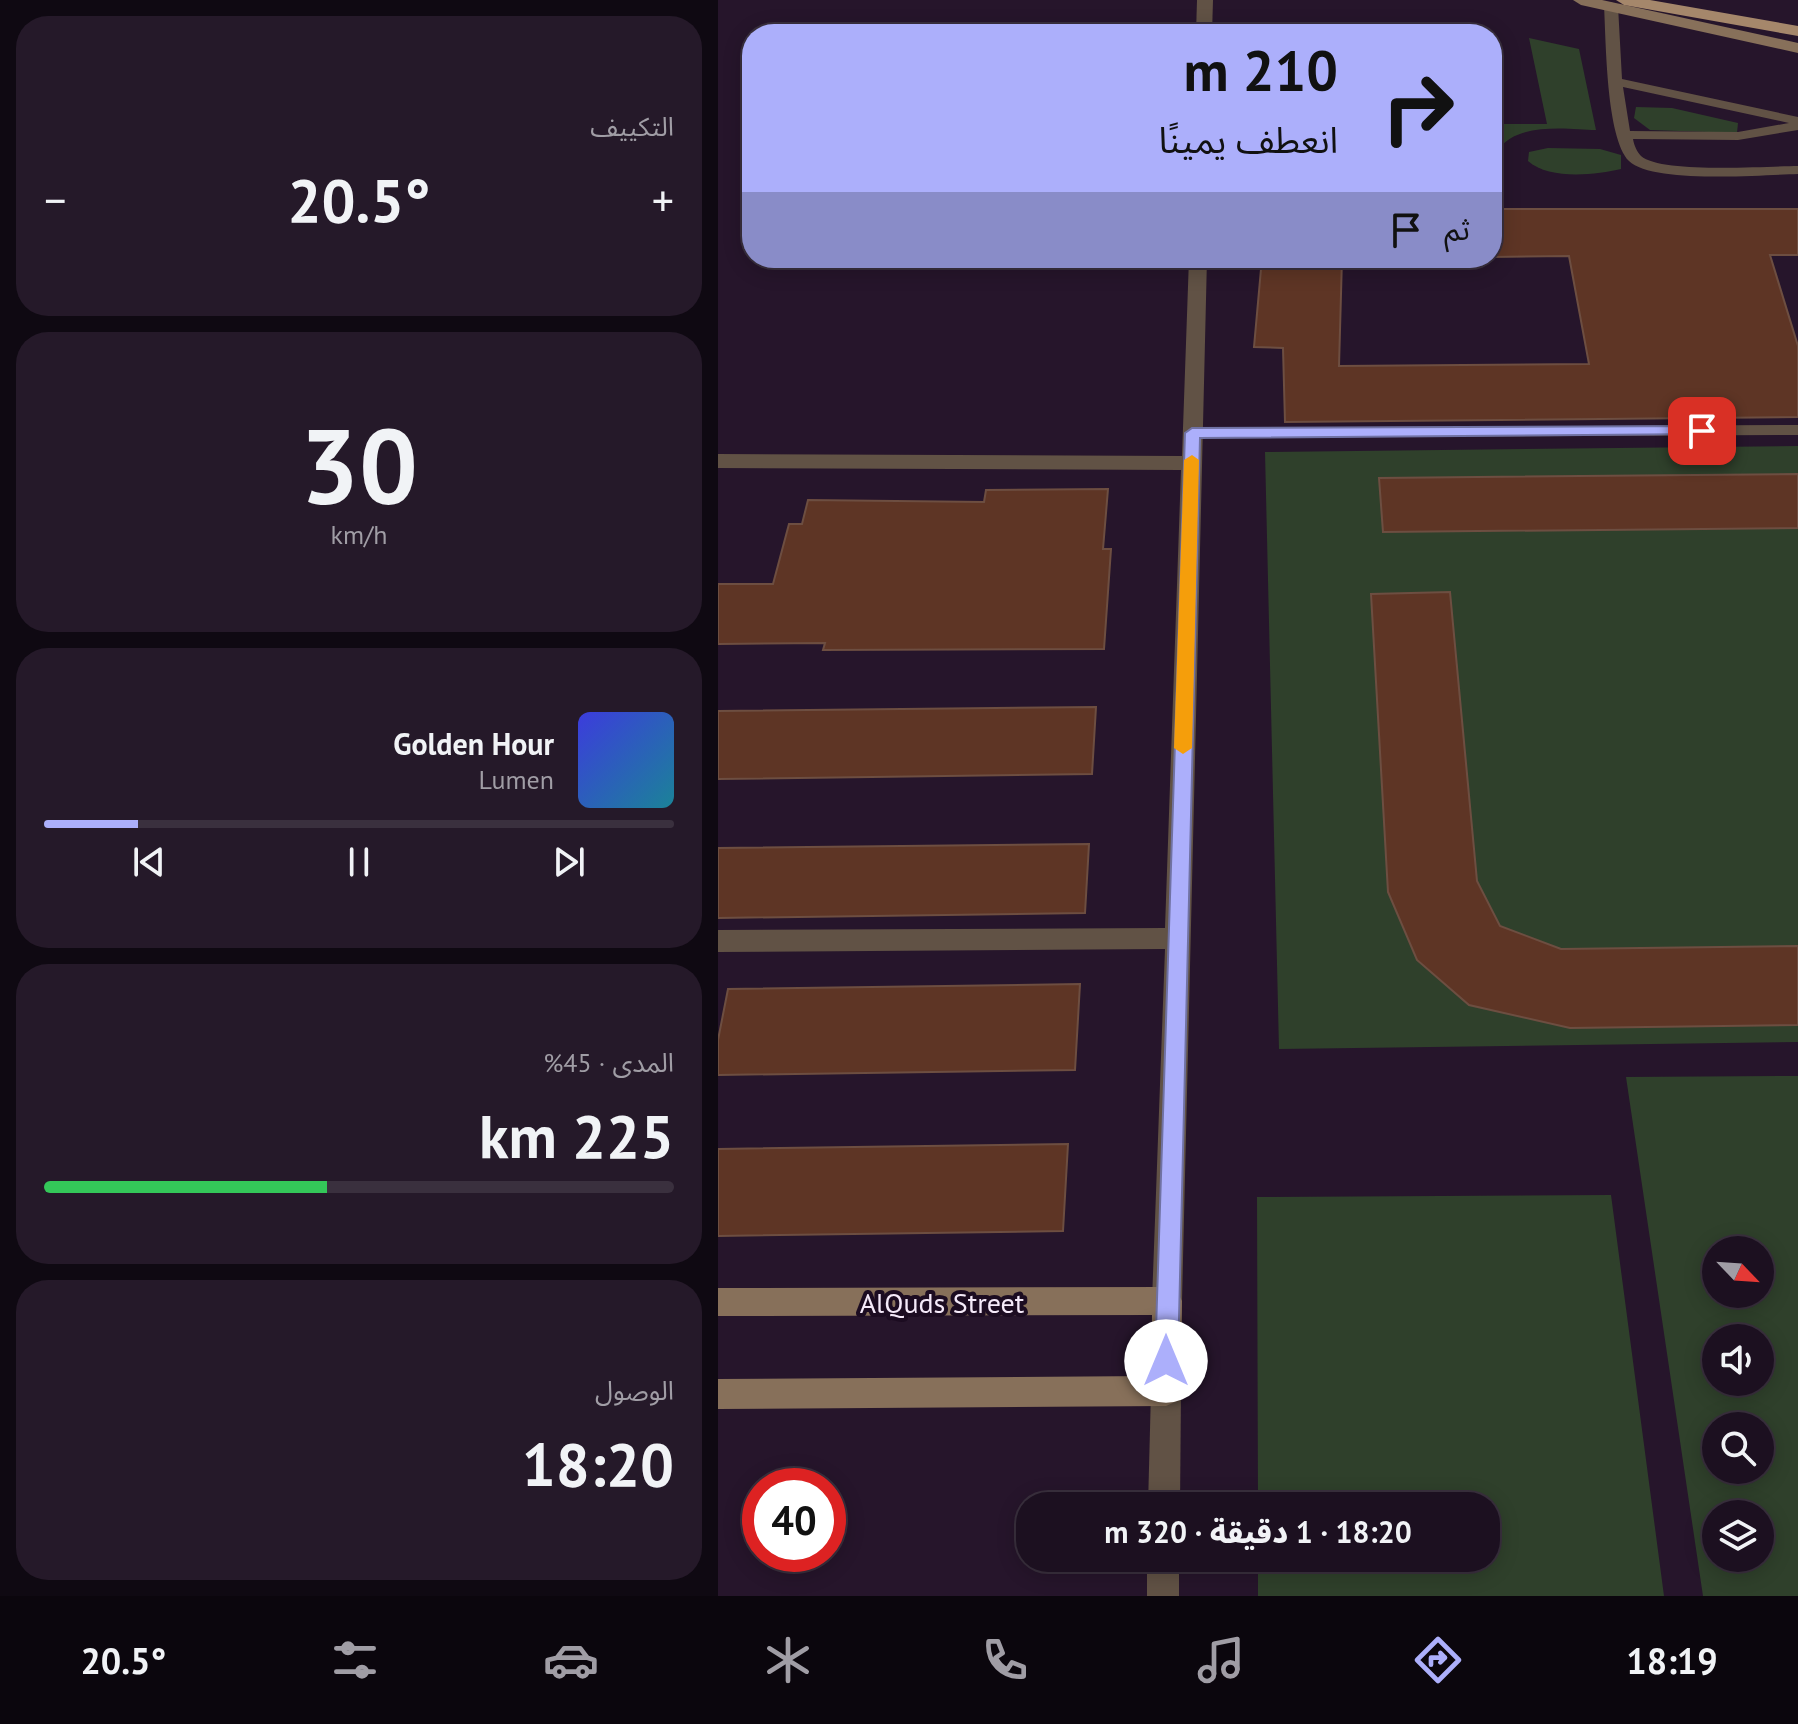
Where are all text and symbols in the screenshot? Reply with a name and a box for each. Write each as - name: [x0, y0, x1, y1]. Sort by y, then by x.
- text: 210 m: [1183, 34, 1338, 106]
- icon: right: [1366, 56, 1470, 160]
- text: التكييف: [590, 110, 674, 143]
- text: انعطف يمينًا: [1158, 116, 1338, 163]
- text: 20.5°: [287, 161, 431, 239]
- text: −: [44, 171, 66, 228]
- text: +: [652, 171, 674, 228]
- icon: arrive: [1384, 208, 1428, 252]
- text: ثم: [1444, 209, 1470, 248]
- pin: [1668, 397, 1736, 465]
- text: 30: [300, 398, 418, 533]
- icon: arrive: [1680, 409, 1724, 453]
- text: km/h: [331, 518, 388, 551]
- text: Golden Hour: [393, 724, 554, 763]
- text: Lumen: [479, 763, 554, 796]
- icon: previous: [127, 840, 171, 884]
- icon: pause: [337, 840, 381, 884]
- icon: next: [547, 840, 591, 884]
- text: المدى · 45%: [543, 1046, 674, 1079]
- text: 225 km: [479, 1097, 674, 1175]
- north arrow: [1702, 1236, 1774, 1308]
- map controls: [1702, 1236, 1774, 1572]
- street label: AlQuds Street: [860, 1284, 1025, 1321]
- position arrow: [1124, 1319, 1208, 1403]
- button: sound: [1702, 1324, 1774, 1396]
- text: الوصول: [595, 1374, 674, 1407]
- button: search: [1702, 1412, 1774, 1484]
- text: 18:20: [522, 1425, 674, 1503]
- speed limit sign: 40: [742, 1468, 846, 1572]
- button: layers: [1702, 1500, 1774, 1572]
- text: 18:20 · 1 دقيقة · 320 m: [1104, 1512, 1412, 1551]
- icon: filters: [327, 1632, 383, 1688]
- icon: car: [543, 1632, 599, 1688]
- icon: climate: [760, 1632, 816, 1688]
- icon: phone: [977, 1632, 1033, 1688]
- icon: music: [1193, 1632, 1249, 1688]
- icon: directions: [1410, 1632, 1466, 1688]
- text: 20.5°: [80, 1637, 166, 1684]
- text: 18:19: [1626, 1637, 1718, 1684]

